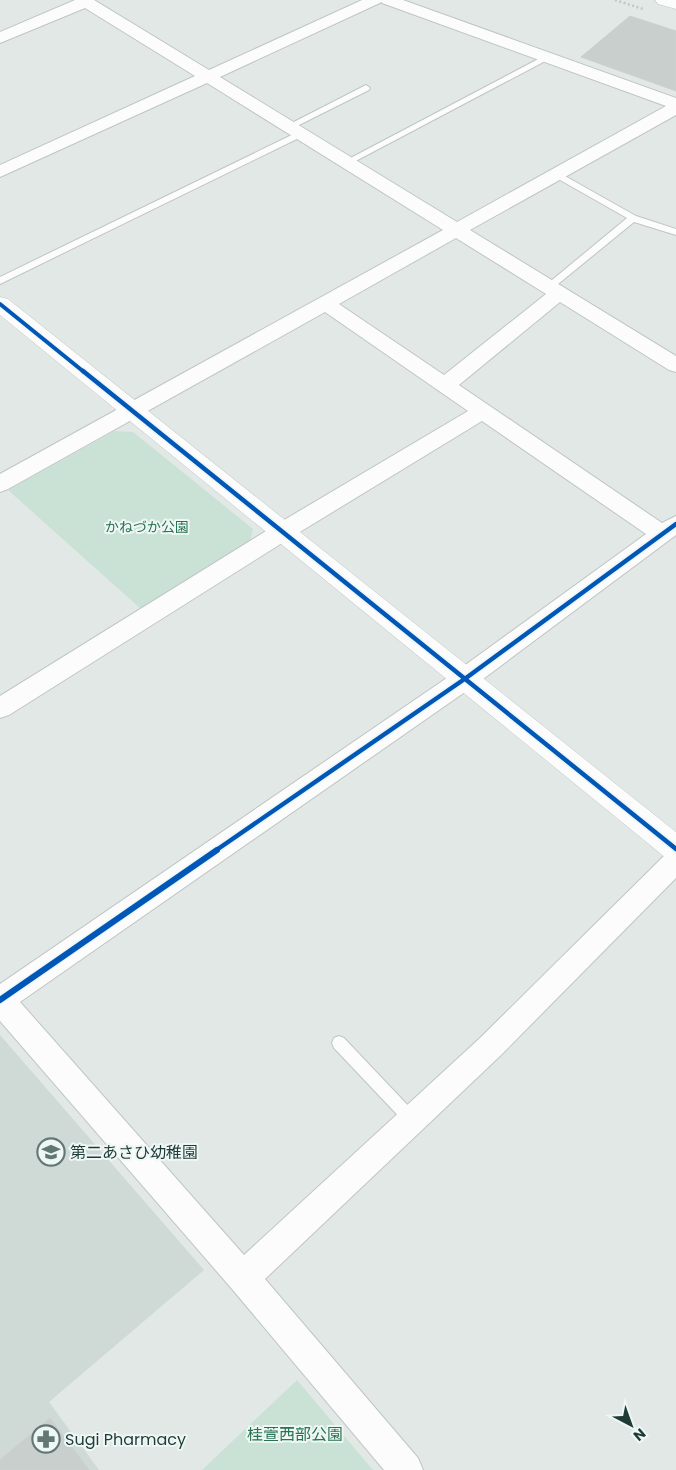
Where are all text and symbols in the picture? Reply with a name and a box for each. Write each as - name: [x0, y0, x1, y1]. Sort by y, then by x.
- park label: かねづか公園: [105, 517, 189, 537]
- school or university icon: 第二あさひ幼稚園: [36, 1137, 66, 1167]
- place label: 第二あさひ幼稚園: [70, 1141, 198, 1164]
- north arrow: [606, 1400, 656, 1450]
- park label: 桂萱西部公園: [247, 1423, 343, 1446]
- pharmacy icon: Sugi Pharmacy: [31, 1424, 61, 1454]
- text: N: [629, 1424, 650, 1446]
- place label: Sugi Pharmacy: [65, 1428, 186, 1451]

